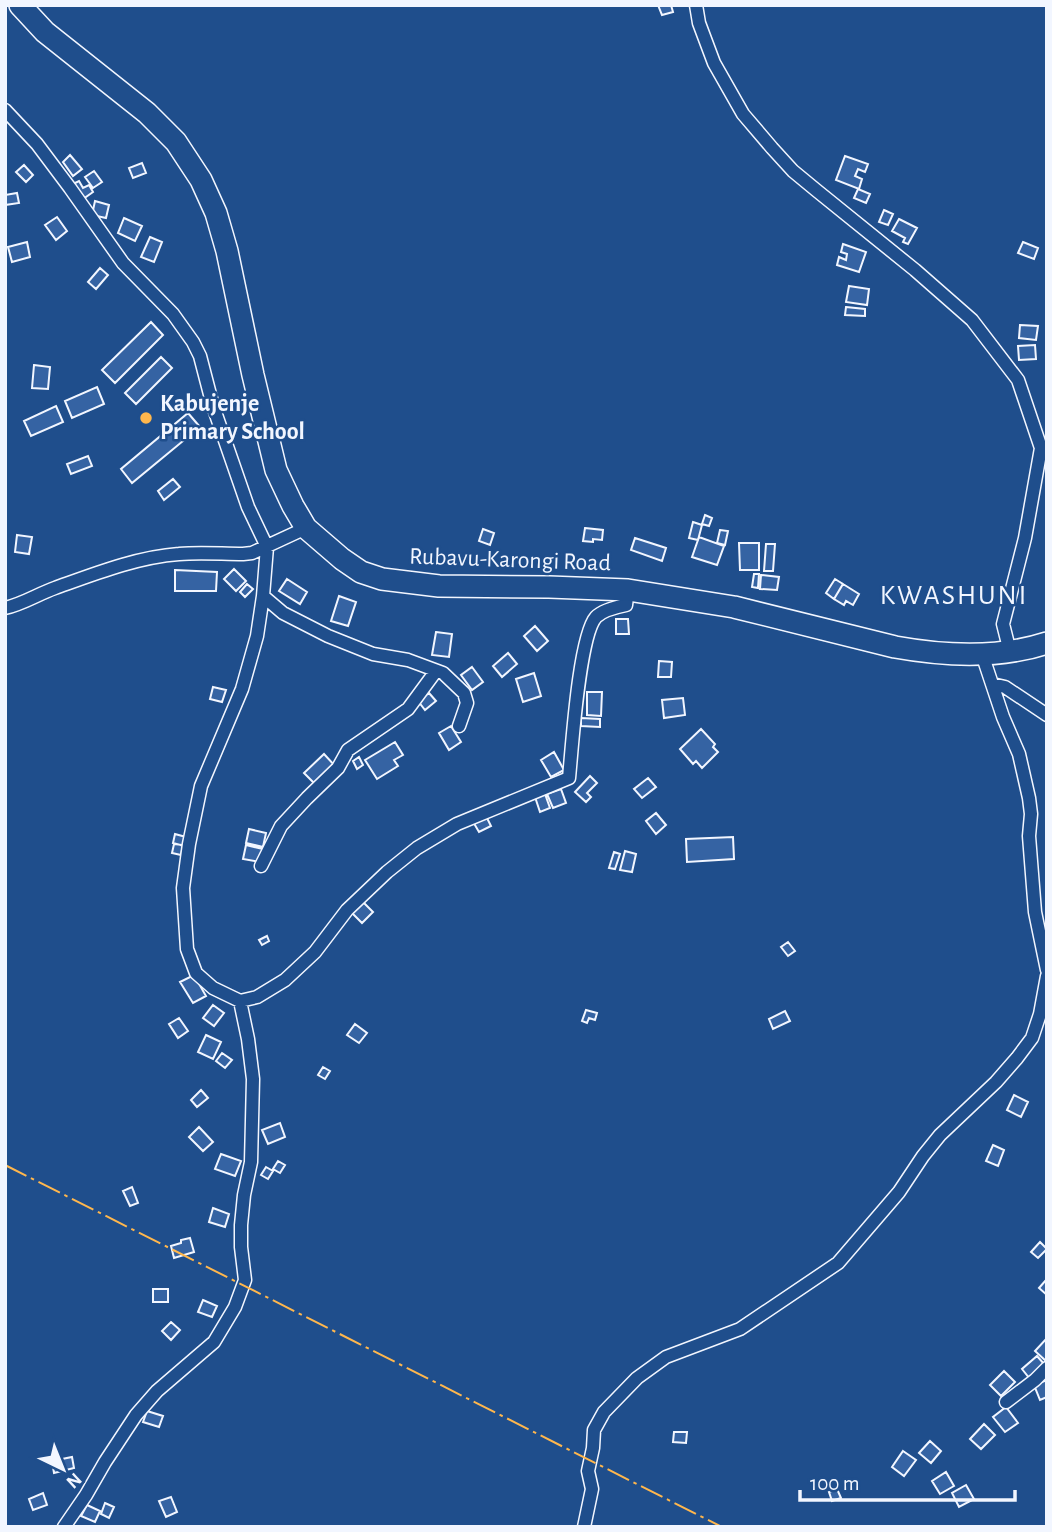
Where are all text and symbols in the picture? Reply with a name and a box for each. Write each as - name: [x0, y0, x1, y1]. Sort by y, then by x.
- place label: Kabujenje Primary School: [160, 392, 305, 444]
- marker: Kabujenje Primary School: [138, 410, 154, 426]
- street label: Rubavu-Karongi Road: [409, 544, 611, 576]
- district label: KWASHUNI: [880, 582, 1028, 610]
- north arrow: [28, 1434, 98, 1504]
- scale bar: [800, 1458, 1015, 1502]
- text: N: [62, 1469, 85, 1492]
- text: 100 m: [810, 1473, 860, 1494]

